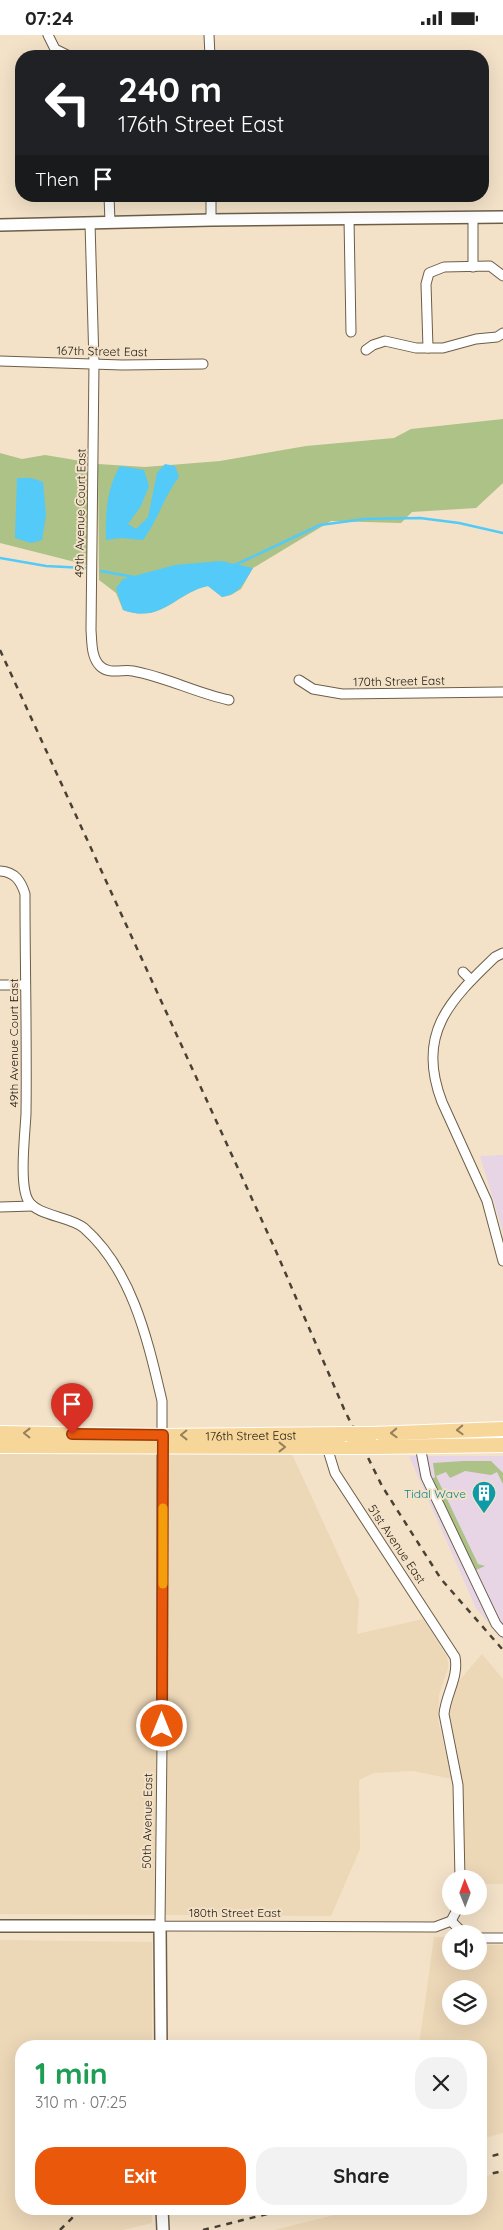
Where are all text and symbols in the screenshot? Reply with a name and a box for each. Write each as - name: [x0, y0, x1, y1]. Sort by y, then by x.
- text: 07:24: [25, 6, 74, 30]
- text: 240 m: [118, 67, 222, 111]
- icon: left: [35, 70, 100, 135]
- text: 176th Street East: [118, 110, 284, 138]
- icon: arrive: [89, 165, 117, 193]
- text: Then: [35, 167, 79, 191]
- street label: 167th Street East: [56, 343, 148, 359]
- street label: 49th Avenue Court East: [71, 448, 89, 578]
- street label: 170th Street East: [353, 673, 445, 689]
- street label: 49th Avenue Court East: [6, 979, 21, 1107]
- pin: [51, 1383, 93, 1434]
- icon: arrive: [58, 1390, 86, 1418]
- one-way arrow: [456, 1425, 464, 1436]
- street label: 176th Street East: [205, 1427, 296, 1443]
- one-way arrow: [23, 1428, 31, 1439]
- one-way arrow: [390, 1428, 398, 1438]
- one-way arrow: [180, 1430, 188, 1440]
- one-way arrow: [278, 1442, 286, 1452]
- building icon: Tidal Wave: [471, 1480, 497, 1514]
- place label: Tidal Wave: [404, 1486, 466, 1501]
- street label: 51st Avenue East: [365, 1502, 429, 1586]
- position arrow: [135, 1699, 187, 1751]
- street label: 50th Avenue East: [139, 1773, 155, 1869]
- north arrow: [442, 1870, 488, 1915]
- map controls: [442, 1870, 487, 2025]
- street label: 180th Street East: [189, 1905, 281, 1920]
- button: sound: [442, 1925, 487, 1970]
- button: layers: [442, 1980, 487, 2025]
- text: 1 min: [35, 2054, 108, 2092]
- button: close: [415, 2057, 467, 2109]
- text: 310 m · 07:25: [35, 2092, 127, 2112]
- button: Exit: [35, 2147, 246, 2205]
- button: Share: [256, 2147, 467, 2205]

